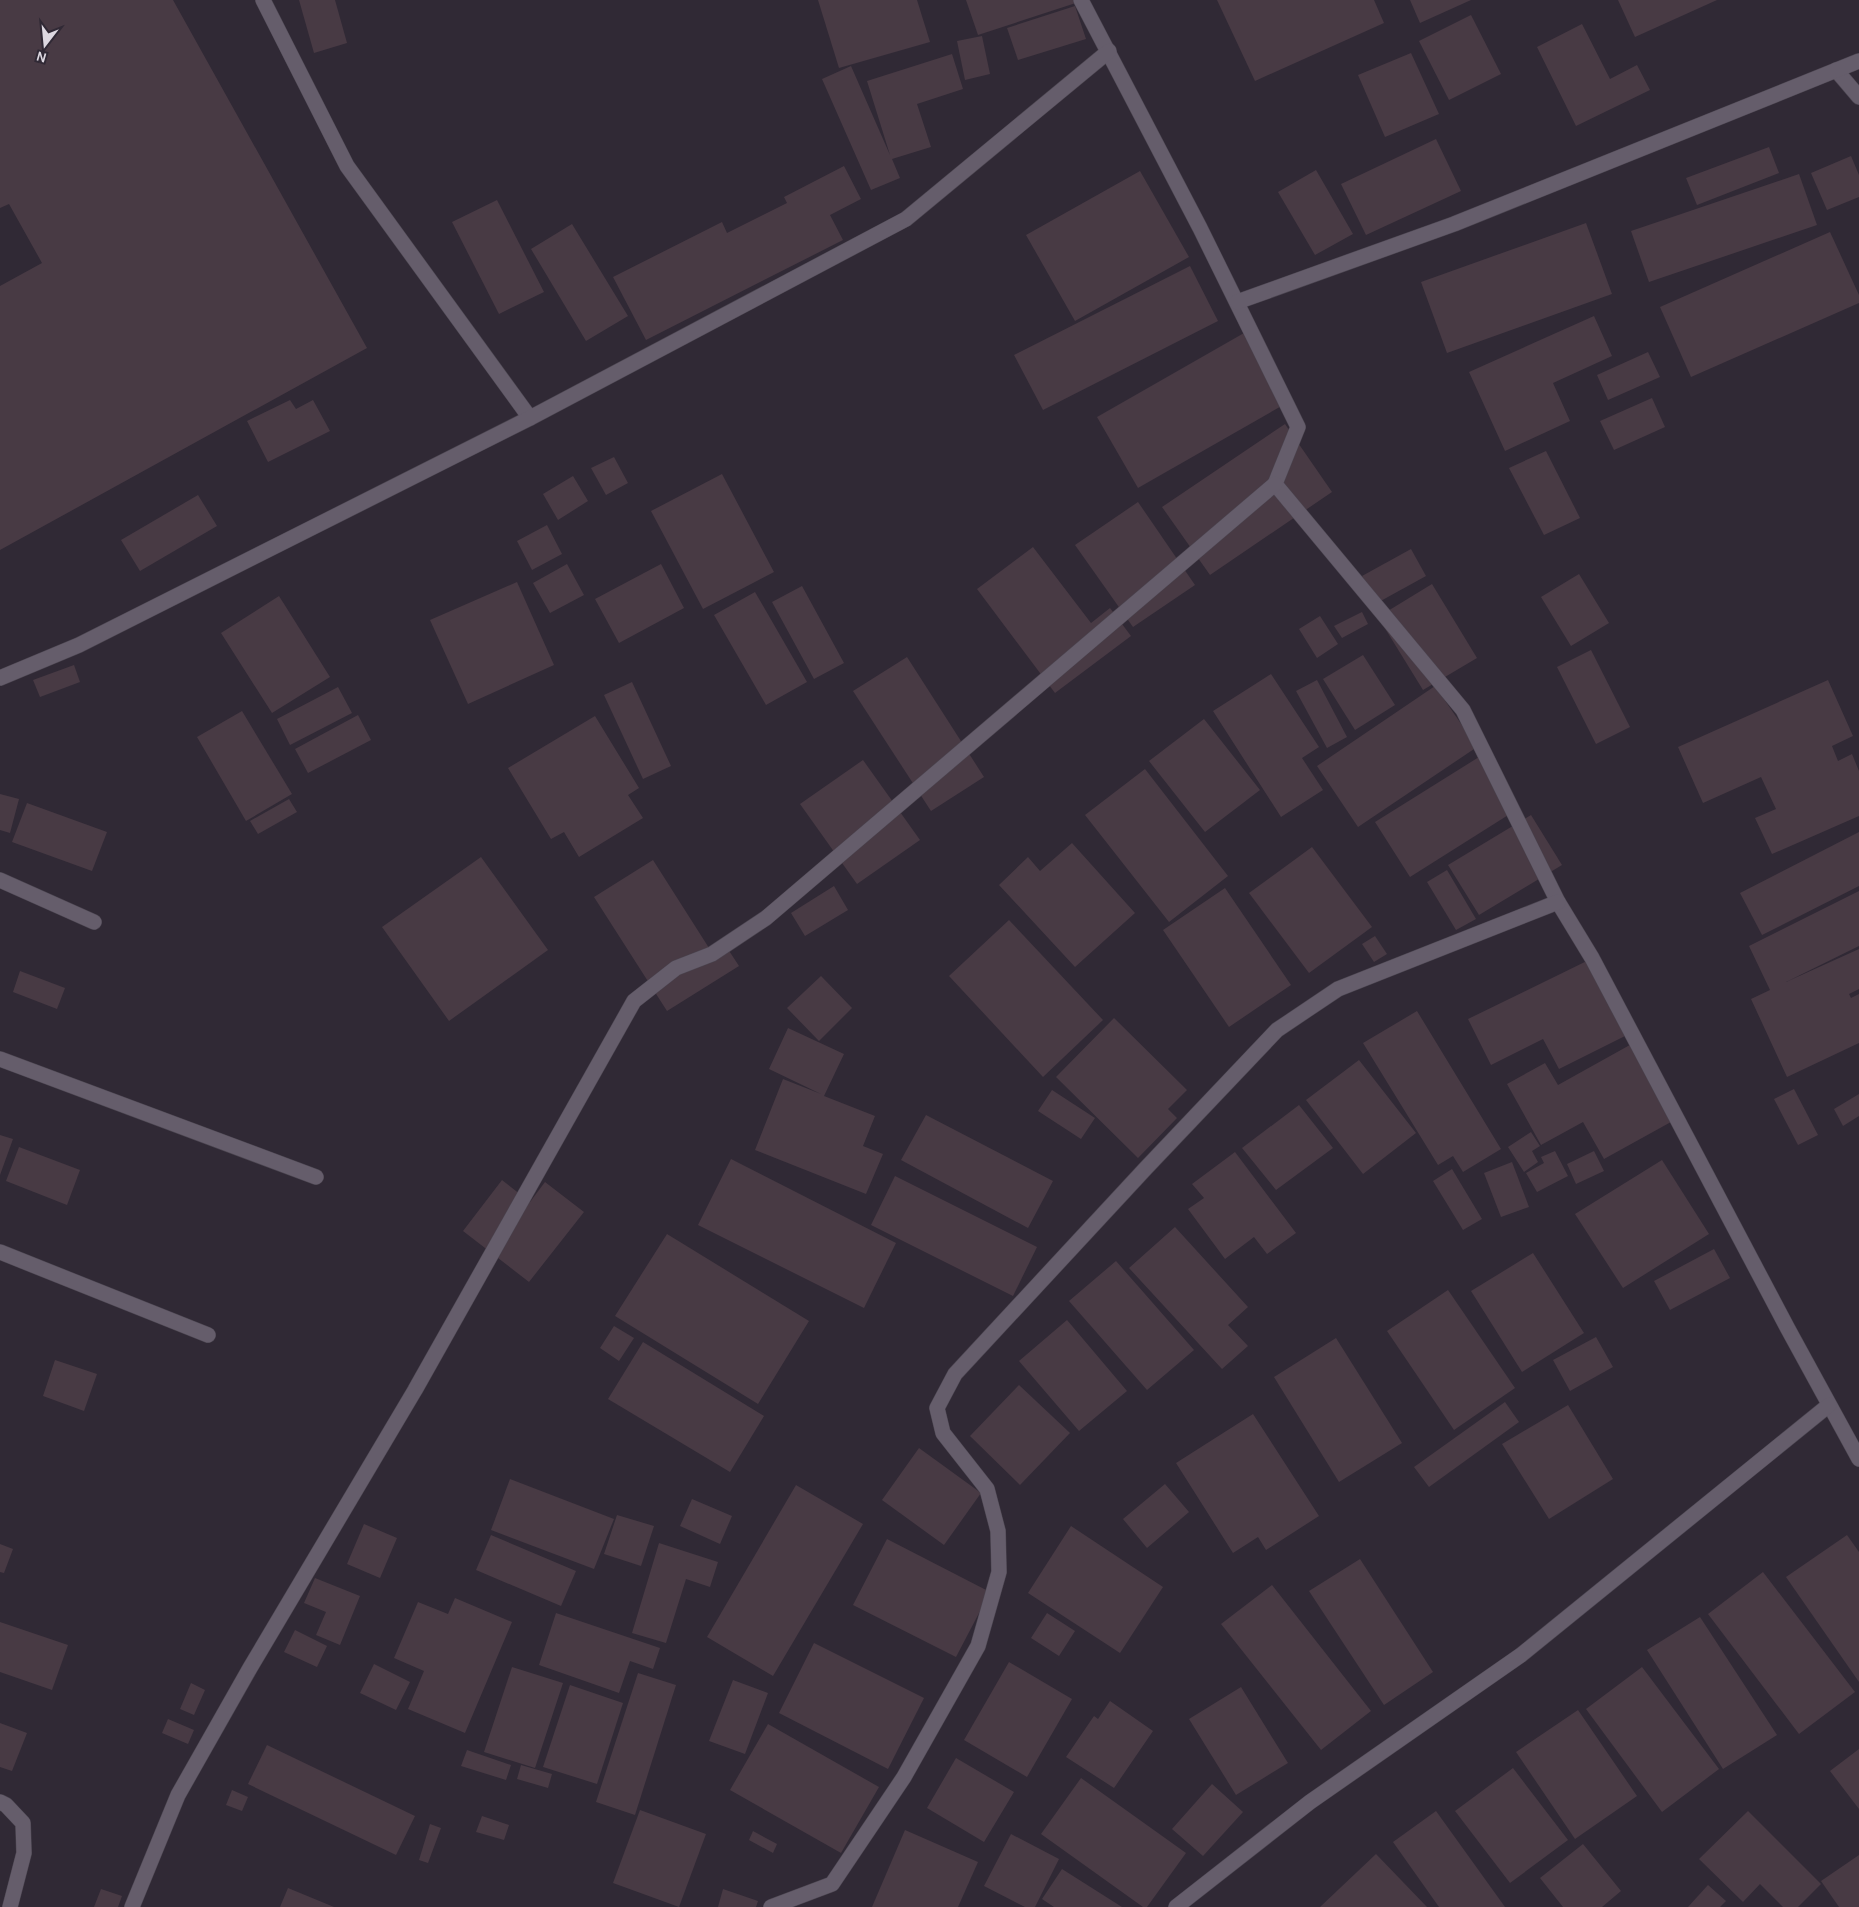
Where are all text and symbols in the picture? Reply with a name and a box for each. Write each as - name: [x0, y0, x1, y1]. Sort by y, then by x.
- north arrow: [20, 20, 70, 70]
- text: N: [34, 47, 49, 67]

